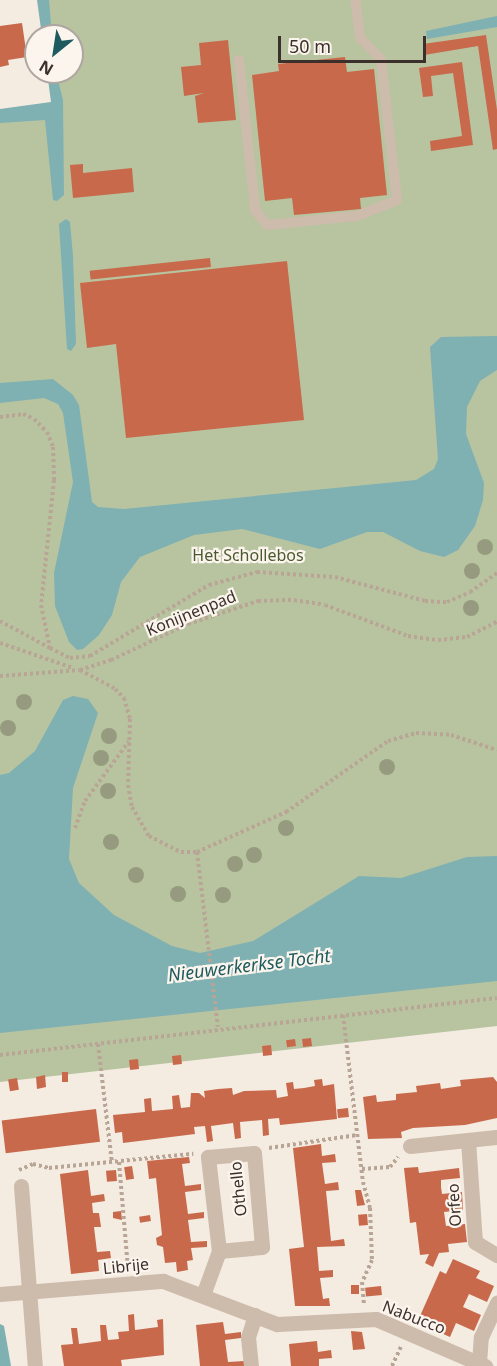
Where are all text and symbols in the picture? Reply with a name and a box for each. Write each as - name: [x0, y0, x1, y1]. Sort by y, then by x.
- north arrow: [24, 24, 84, 84]
- scale bar: [281, 24, 430, 62]
- text: 50 m: [289, 34, 331, 58]
- text: N: [35, 55, 57, 81]
- park label: Het Schollebos: [192, 545, 304, 565]
- street label: Konijnenpad: [143, 586, 239, 640]
- water label: Nieuwerkerkse Tocht: [167, 944, 331, 986]
- street label: Othello: [226, 1161, 250, 1217]
- street label: Orfeo: [443, 1183, 465, 1227]
- street label: Librije: [102, 1254, 150, 1278]
- street label: Nabucco: [380, 1296, 448, 1338]

